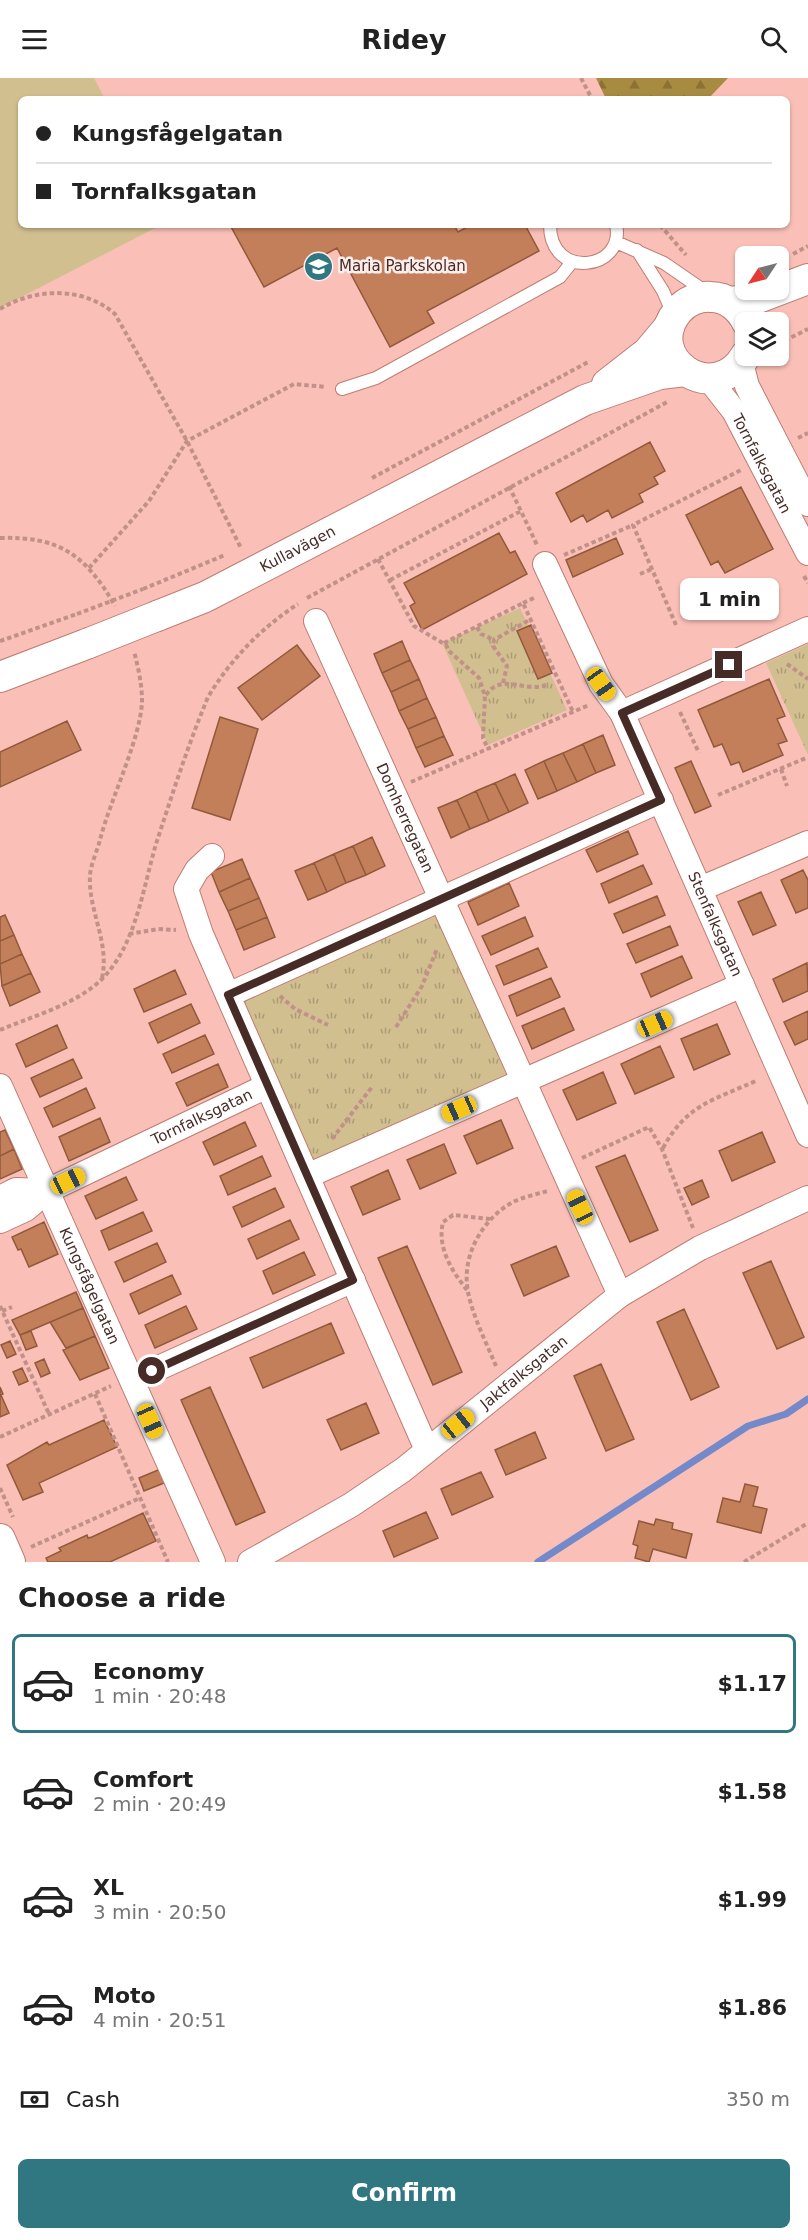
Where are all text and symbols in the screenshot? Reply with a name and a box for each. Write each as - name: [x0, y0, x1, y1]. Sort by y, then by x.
- icon: menu: [18, 23, 51, 56]
- icon: search: [757, 23, 790, 56]
- text: Ridey: [361, 24, 447, 55]
- text: Kungsfågelgatan: [72, 121, 283, 146]
- text: Tornfalksgatan: [72, 179, 257, 204]
- north arrow: [735, 246, 789, 300]
- map controls: [735, 246, 789, 366]
- school or university icon: Maria Parkskolan: [302, 250, 334, 282]
- place label: Maria Parkskolan: [339, 257, 466, 275]
- button: layers: [735, 312, 789, 366]
- street label: Tornfalksgatan: [728, 410, 795, 516]
- street label: Kullavägen: [257, 522, 338, 576]
- callout: 1 min: [680, 578, 778, 620]
- text: 1 min: [698, 587, 761, 611]
- route end: [715, 651, 742, 678]
- car: [583, 664, 619, 704]
- street label: Domherregatan: [372, 760, 437, 876]
- street label: Stenfalksgatan: [684, 869, 746, 979]
- car: [635, 1008, 675, 1040]
- street label: Tornfalksgatan: [148, 1085, 255, 1149]
- car: [439, 1093, 479, 1125]
- car: [48, 1165, 88, 1197]
- car: [564, 1187, 596, 1227]
- street label: Kungsfågelgatan: [55, 1225, 123, 1347]
- street label: Jaktfalksgatan: [476, 1332, 571, 1414]
- route start: [138, 1357, 165, 1384]
- car: [134, 1401, 166, 1441]
- car: [438, 1406, 478, 1442]
- text: Choose a ride: [18, 1582, 226, 1613]
- icon: car: [21, 1657, 75, 1711]
- text: Economy: [93, 1659, 204, 1684]
- text: $1.17: [717, 1671, 787, 1696]
- text: 1 min · 20:48: [93, 1684, 227, 1708]
- icon: car: [21, 1765, 75, 1819]
- text: Comfort: [93, 1767, 193, 1792]
- text: $1.58: [717, 1779, 787, 1804]
- text: 2 min · 20:49: [93, 1792, 227, 1816]
- icon: car: [21, 1873, 75, 1927]
- text: XL: [93, 1875, 124, 1900]
- text: $1.99: [717, 1887, 787, 1912]
- text: 3 min · 20:50: [93, 1900, 227, 1924]
- icon: car: [21, 1981, 75, 2035]
- text: Moto: [93, 1983, 156, 2008]
- text: $1.86: [717, 1995, 787, 2020]
- text: 4 min · 20:51: [93, 2008, 227, 2032]
- icon: cash: [18, 2083, 51, 2116]
- text: Cash: [66, 2087, 120, 2112]
- text: 350 m: [726, 2087, 790, 2111]
- button: Confirm: [18, 2159, 790, 2228]

